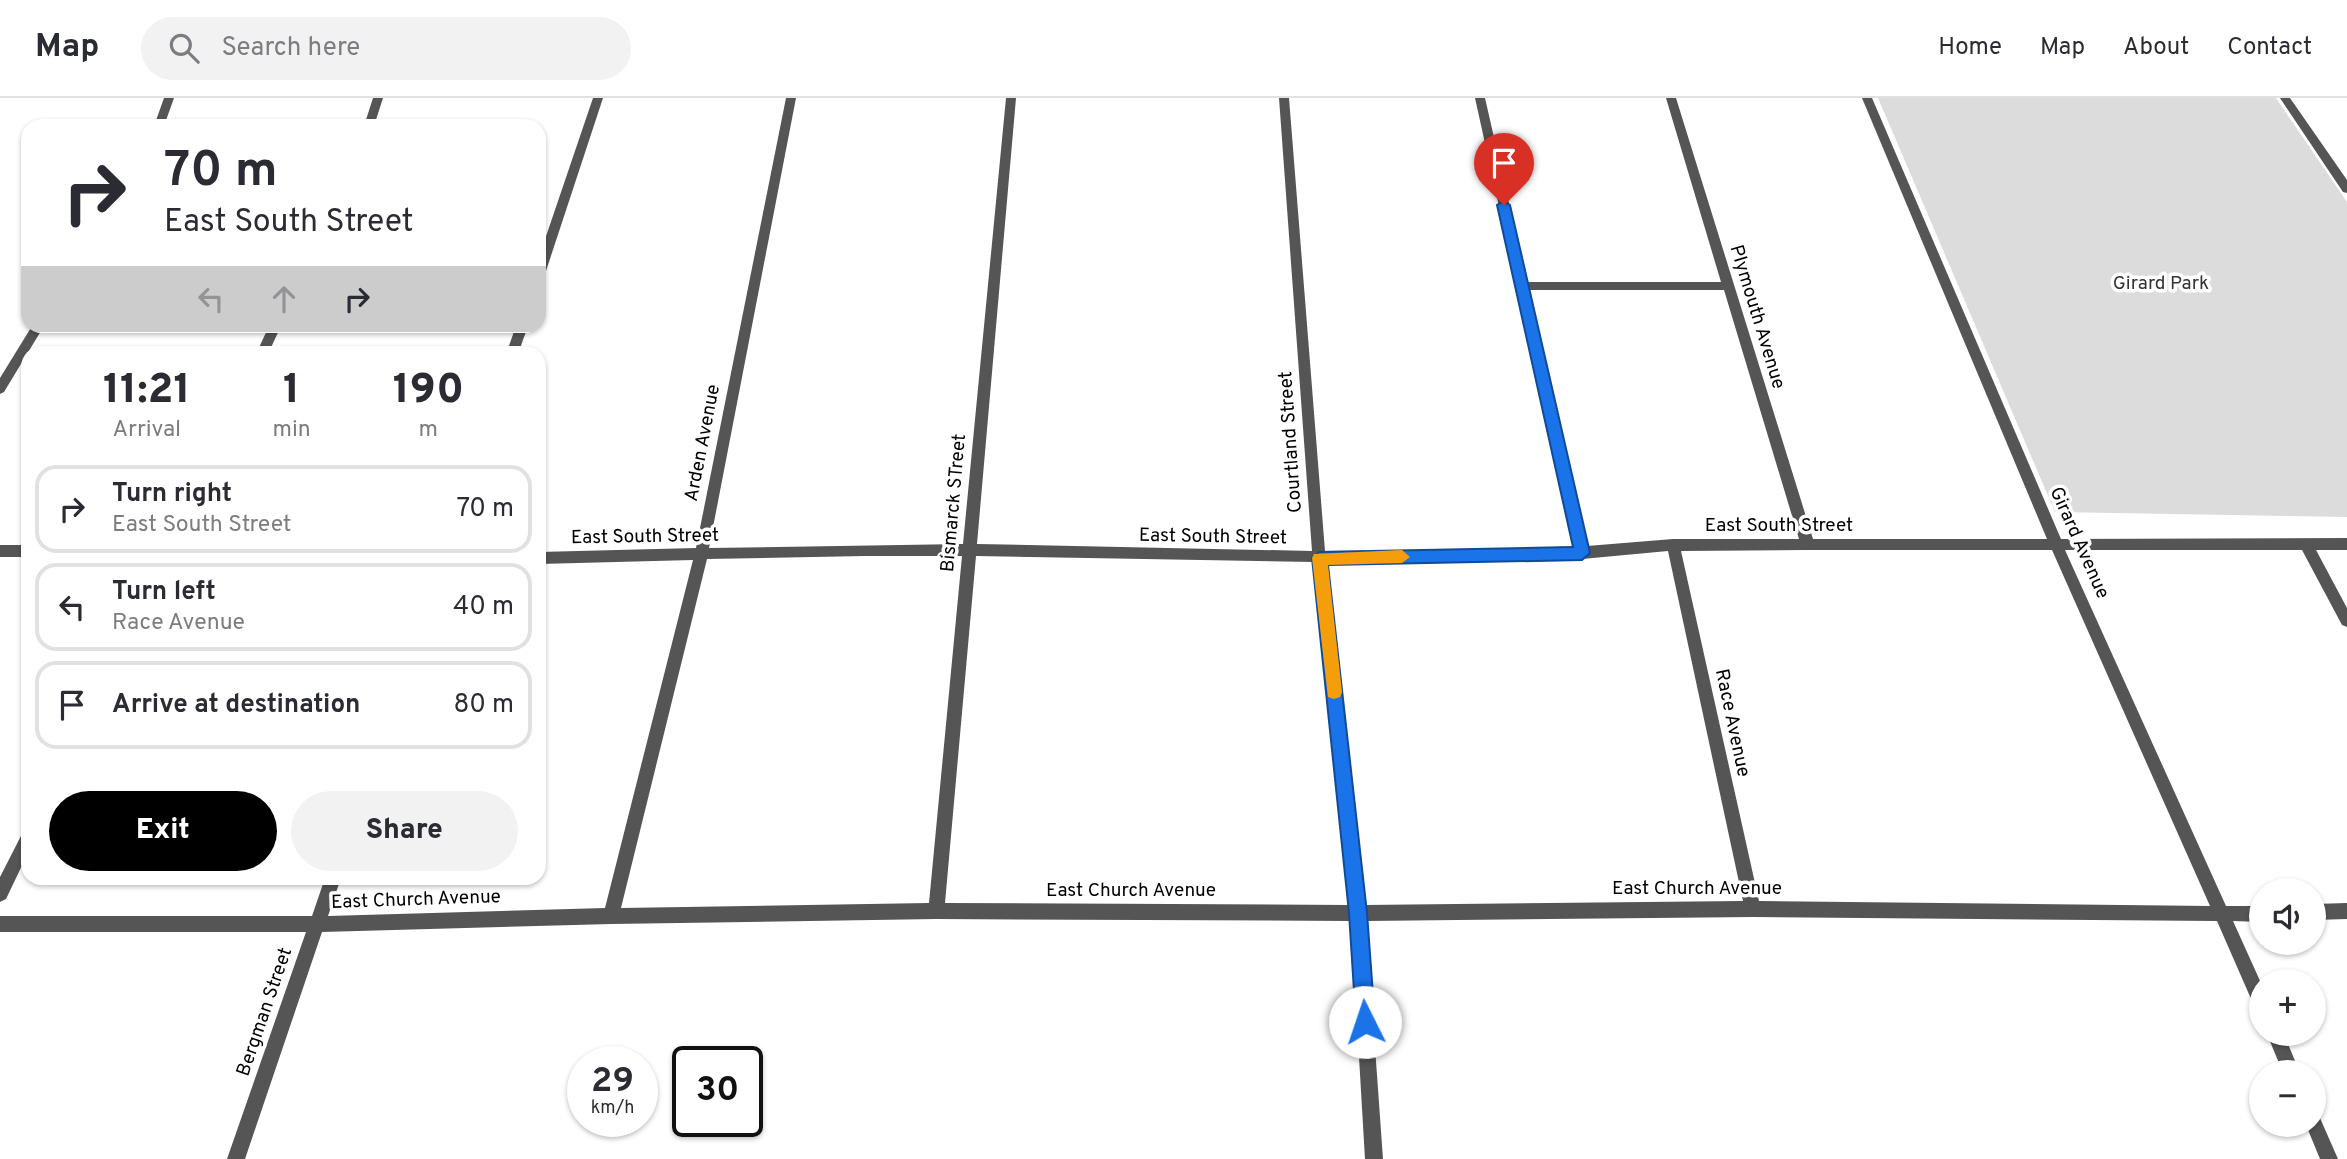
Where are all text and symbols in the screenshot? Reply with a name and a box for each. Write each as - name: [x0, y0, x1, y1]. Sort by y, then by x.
- search box: [141, 17, 631, 80]
- text: Map: [35, 27, 99, 69]
- icon: search: [165, 29, 203, 67]
- text: Search here: [221, 32, 360, 65]
- text: Home: [1938, 33, 2002, 63]
- text: Map: [2040, 33, 2085, 63]
- text: About: [2123, 33, 2189, 63]
- text: Contact: [2227, 33, 2312, 63]
- pin: [1474, 133, 1534, 205]
- text: 70 m: [164, 142, 278, 204]
- icon: arrive: [1485, 144, 1523, 182]
- icon: right: [49, 147, 140, 238]
- text: East South Street: [164, 203, 414, 243]
- street label: Plymouth Avenue: [1724, 242, 1790, 392]
- park label: Girard Park: [2113, 272, 2209, 296]
- icon: left: [192, 280, 230, 318]
- icon: ahead: [265, 280, 303, 318]
- icon: right: [338, 280, 376, 318]
- text: 11:21: [103, 365, 191, 418]
- text: 1: [283, 365, 300, 418]
- text: 190: [393, 365, 464, 418]
- street label: Courtland Street: [1274, 370, 1308, 514]
- street label: Arden Avenue: [680, 382, 726, 504]
- text: Arrival: [112, 416, 181, 445]
- text: min: [272, 416, 311, 445]
- text: m: [419, 416, 438, 445]
- street label: Bismarck STreet: [936, 433, 972, 573]
- text: Turn right: [112, 478, 232, 511]
- street label: Girard Avenue: [2044, 483, 2114, 603]
- icon: right: [53, 490, 91, 528]
- text: 70 m: [456, 493, 514, 526]
- text: East South Street: [112, 511, 291, 540]
- street label: East South Street: [1705, 514, 1853, 538]
- street label: East South Street: [571, 524, 719, 550]
- street label: East South Street: [1139, 524, 1287, 550]
- text: Turn left: [112, 576, 216, 609]
- icon: left: [53, 588, 91, 626]
- text: 40 m: [453, 591, 514, 624]
- text: Race Avenue: [112, 609, 245, 638]
- street label: Race Avenue: [1709, 667, 1755, 779]
- icon: arrive: [53, 686, 91, 724]
- text: Arrive at destination: [112, 689, 360, 722]
- text: 80 m: [454, 689, 514, 722]
- button: Exit: [49, 791, 277, 871]
- button: Share: [291, 791, 518, 871]
- street label: East Church Avenue: [1612, 877, 1782, 901]
- map controls: [2249, 878, 2326, 1137]
- button: sound: [2249, 878, 2326, 955]
- street label: East Church Avenue: [1046, 879, 1216, 903]
- street label: East Church Avenue: [331, 885, 501, 915]
- street label: Bergman Street: [232, 944, 298, 1080]
- button: +: [2249, 969, 2326, 1046]
- position arrow: [1328, 985, 1402, 1059]
- speed limit sign: 30: [672, 1046, 763, 1137]
- text: 29: [591, 1060, 634, 1104]
- button: −: [2249, 1060, 2326, 1137]
- text: km/h: [591, 1097, 634, 1120]

